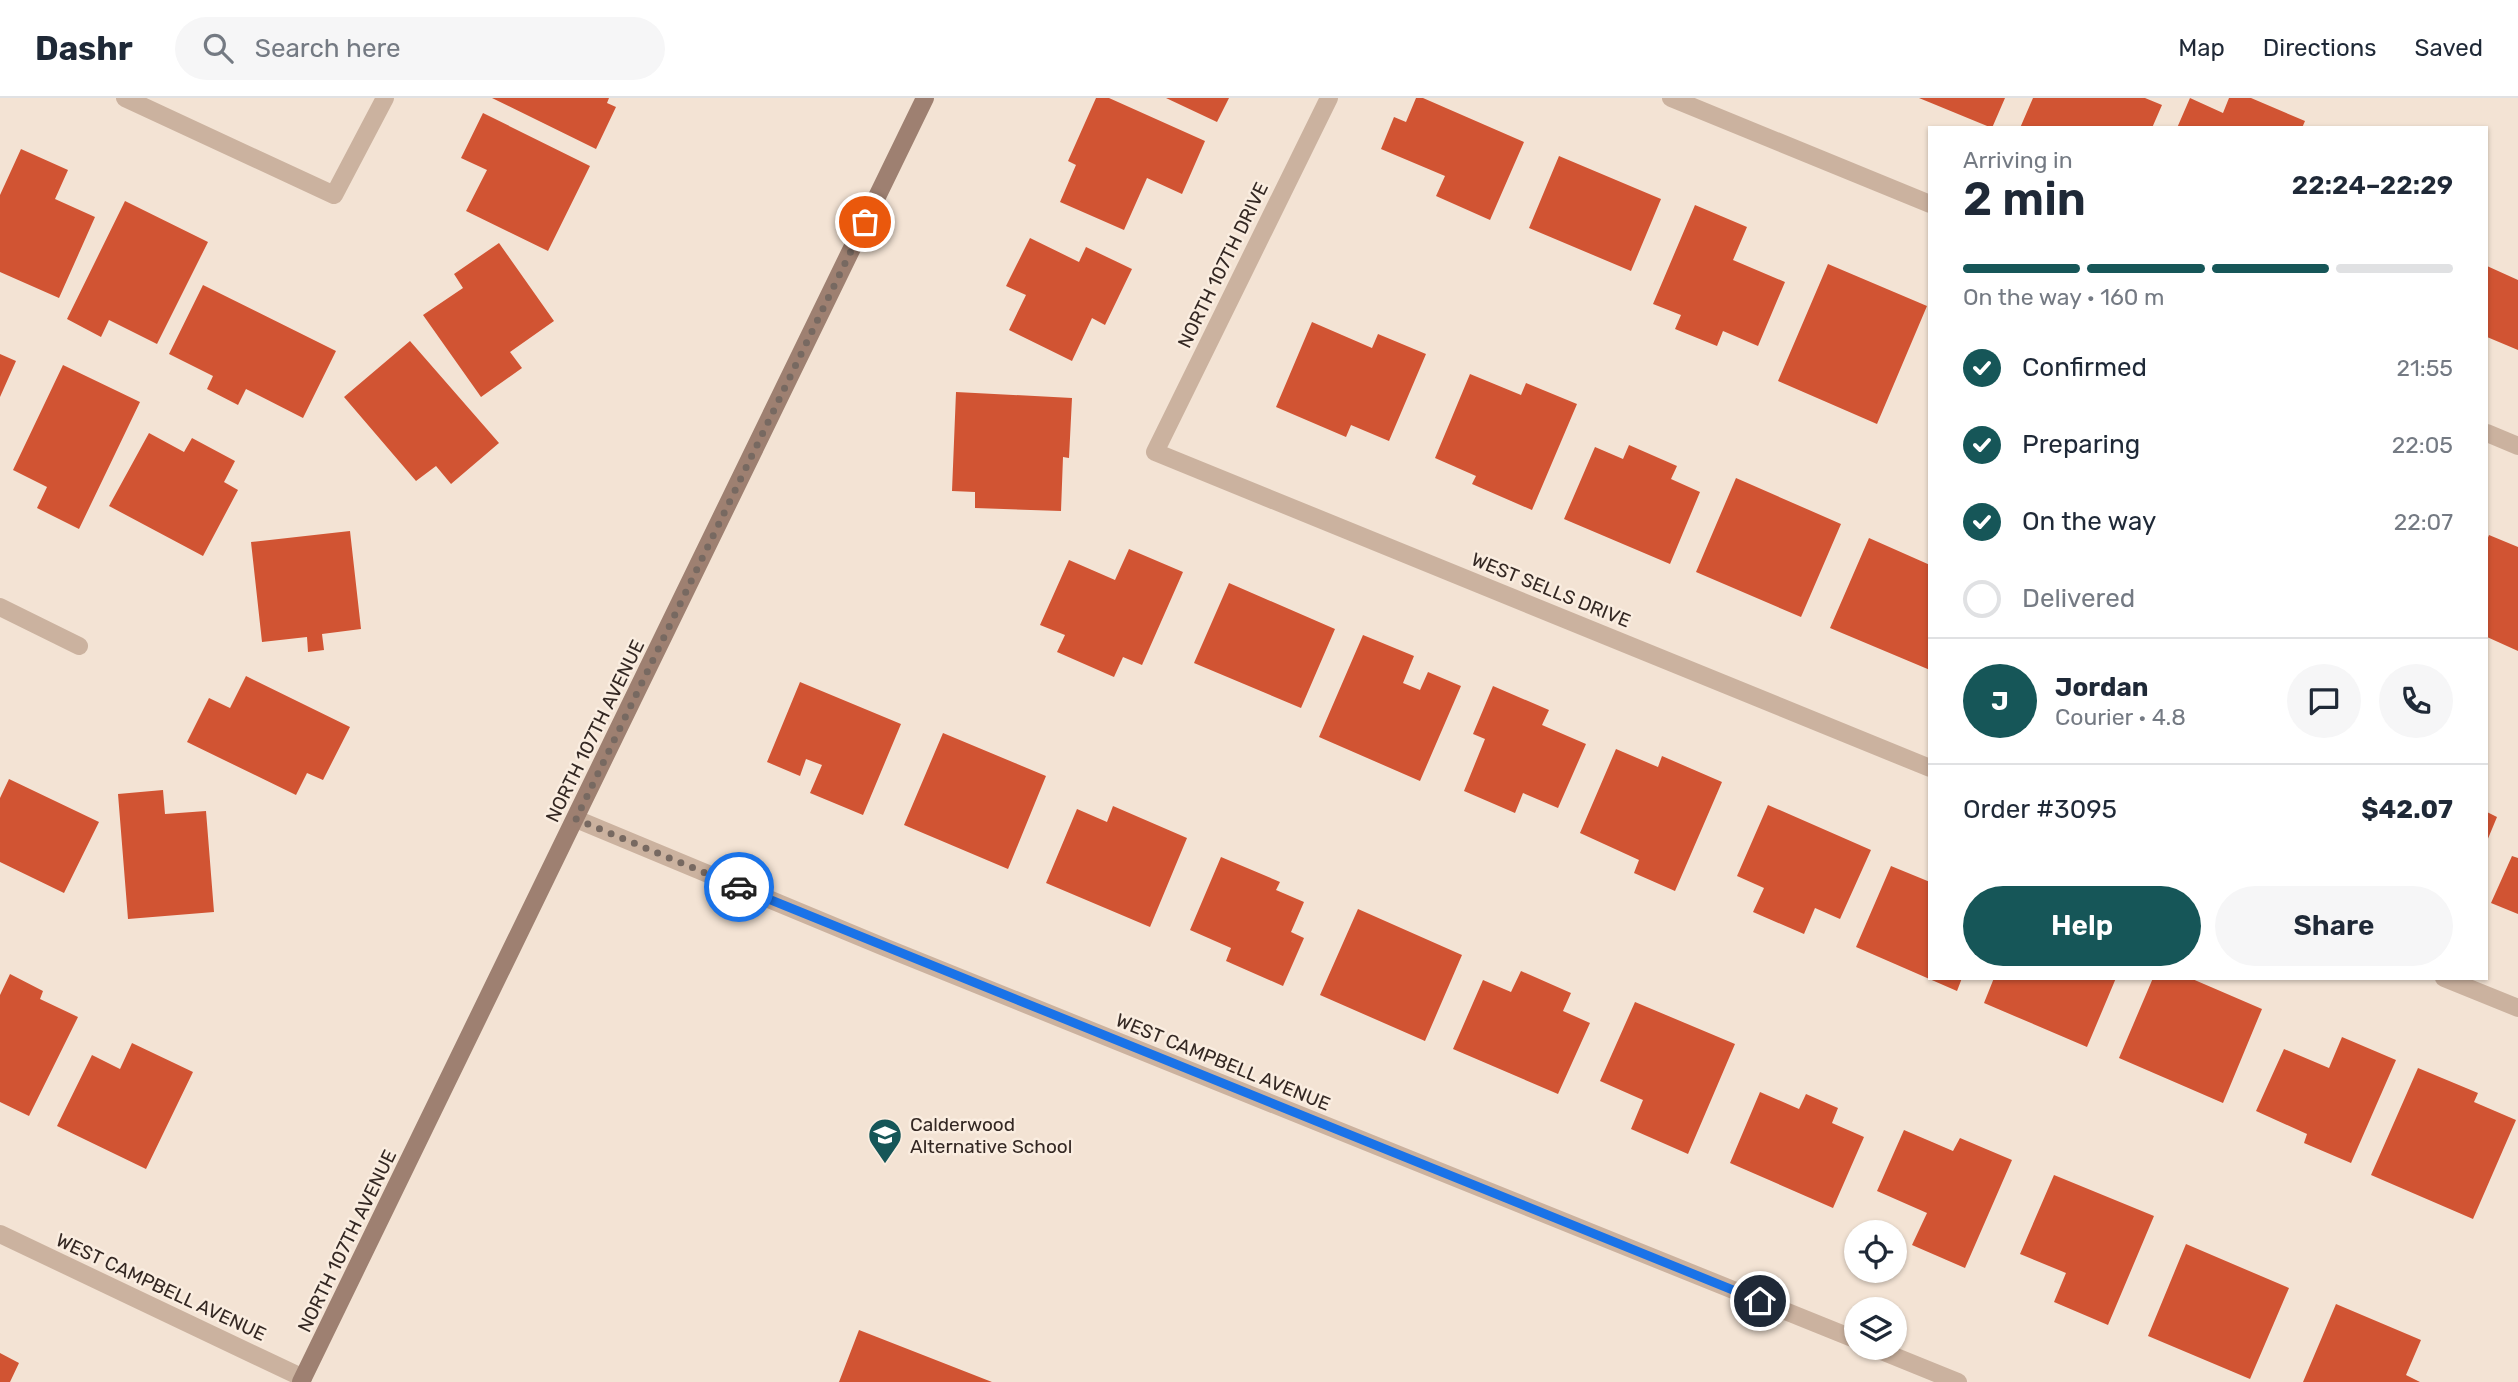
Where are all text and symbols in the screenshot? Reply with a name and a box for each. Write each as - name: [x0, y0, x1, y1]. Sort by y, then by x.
- search box: [175, 17, 665, 80]
- text: Dashr: [35, 29, 133, 68]
- icon: search: [199, 29, 237, 67]
- text: Search here: [255, 33, 401, 64]
- text: Map: [2178, 34, 2225, 62]
- text: Directions: [2263, 34, 2376, 62]
- text: Saved: [2414, 34, 2483, 62]
- text: Arriving in: [1963, 146, 2073, 174]
- text: 22:24–22:29: [2292, 170, 2453, 201]
- text: 2 min: [1963, 172, 2086, 227]
- street label: NORTH 107TH DRIVE: [1173, 178, 1273, 352]
- pin: [835, 192, 895, 252]
- icon: bag: [846, 203, 884, 241]
- text: On the way · 160 m: [1963, 283, 2165, 311]
- icon: check: [1963, 349, 2001, 387]
- text: Confirmed: [2022, 352, 2147, 383]
- text: 21:55: [2396, 354, 2453, 382]
- icon: check: [1963, 426, 2001, 464]
- text: Preparing: [2022, 429, 2140, 460]
- text: 22:05: [2392, 431, 2453, 459]
- icon: check: [1963, 503, 2001, 541]
- text: On the way: [2022, 506, 2156, 537]
- text: 22:07: [2394, 508, 2453, 536]
- street label: WEST SELLS DRIVE: [1468, 548, 1634, 632]
- text: Delivered: [2022, 583, 2135, 614]
- street label: NORTH 107TH AVENUE: [541, 636, 649, 826]
- button: chat: [2287, 664, 2361, 738]
- button: phone: [2379, 664, 2453, 738]
- text: Jordan: [2055, 672, 2148, 703]
- text: J: [1991, 686, 2009, 717]
- text: Courier · 4.8: [2055, 703, 2186, 731]
- text: Order #3095: [1963, 794, 2117, 825]
- text: $42.07: [2361, 794, 2453, 825]
- courier: [704, 852, 774, 922]
- icon: car: [720, 868, 758, 906]
- button: Help: [1963, 886, 2201, 966]
- button: Share: [2215, 886, 2453, 966]
- street label: WEST CAMPBELL AVENUE: [1112, 1008, 1334, 1116]
- place label: Calderwood Alternative School: [910, 1113, 1072, 1158]
- school or university icon: Calderwood Alternative School: [866, 1116, 904, 1165]
- street label: NORTH 107TH AVENUE: [293, 1146, 401, 1336]
- map controls: [1844, 1220, 1907, 1360]
- button: locate: [1844, 1220, 1907, 1283]
- street label: WEST CAMPBELL AVENUE: [52, 1228, 270, 1346]
- pin: [1730, 1271, 1790, 1331]
- icon: home: [1741, 1282, 1779, 1320]
- button: layers: [1844, 1297, 1907, 1360]

